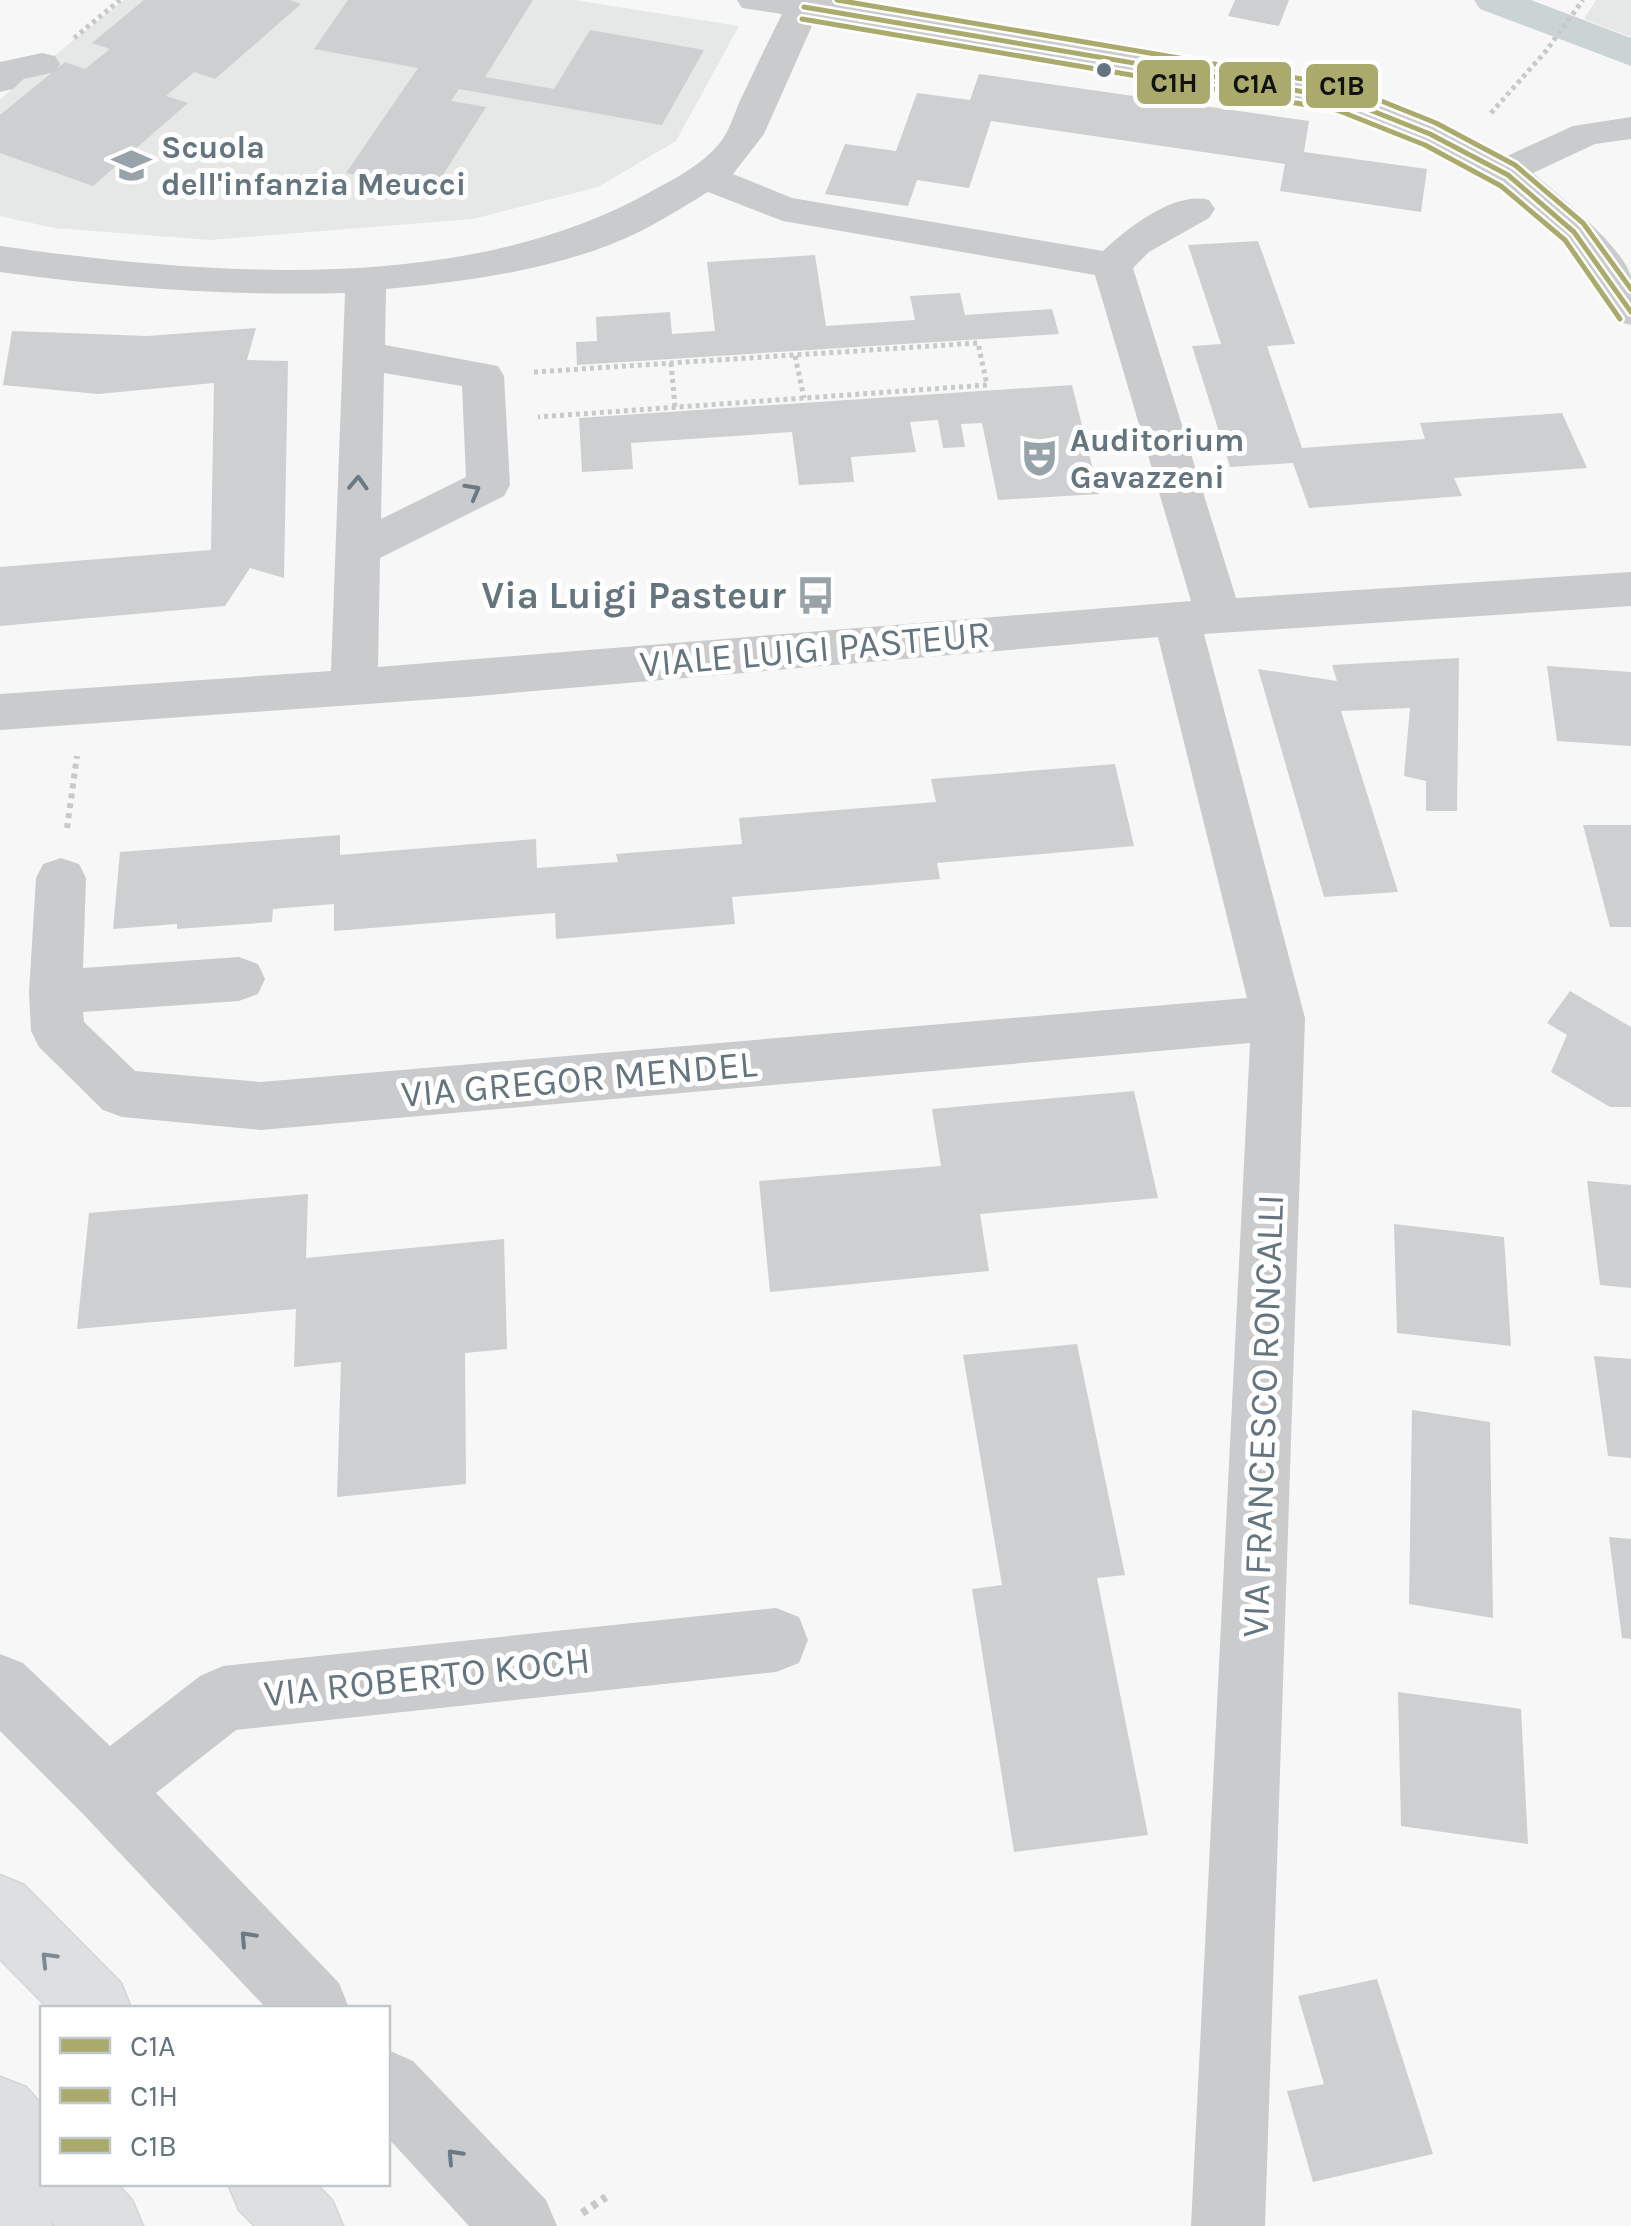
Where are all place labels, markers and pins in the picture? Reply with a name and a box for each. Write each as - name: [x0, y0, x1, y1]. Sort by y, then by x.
- unlabelled marker: [1094, 60, 1114, 80]
- place label: Scuola dell'infanzia Meucci: [161, 129, 466, 203]
- school or university icon: Scuola dell'infanzia Meucci: [110, 144, 152, 186]
- place label: Auditorium Gavazzeni: [1070, 422, 1244, 496]
- theatre icon: Auditorium Gavazzeni: [1019, 437, 1061, 479]
- place label: Via Luigi Pasteur: [481, 573, 786, 618]
- bus stop icon: Via Luigi Pasteur: [795, 574, 837, 616]

